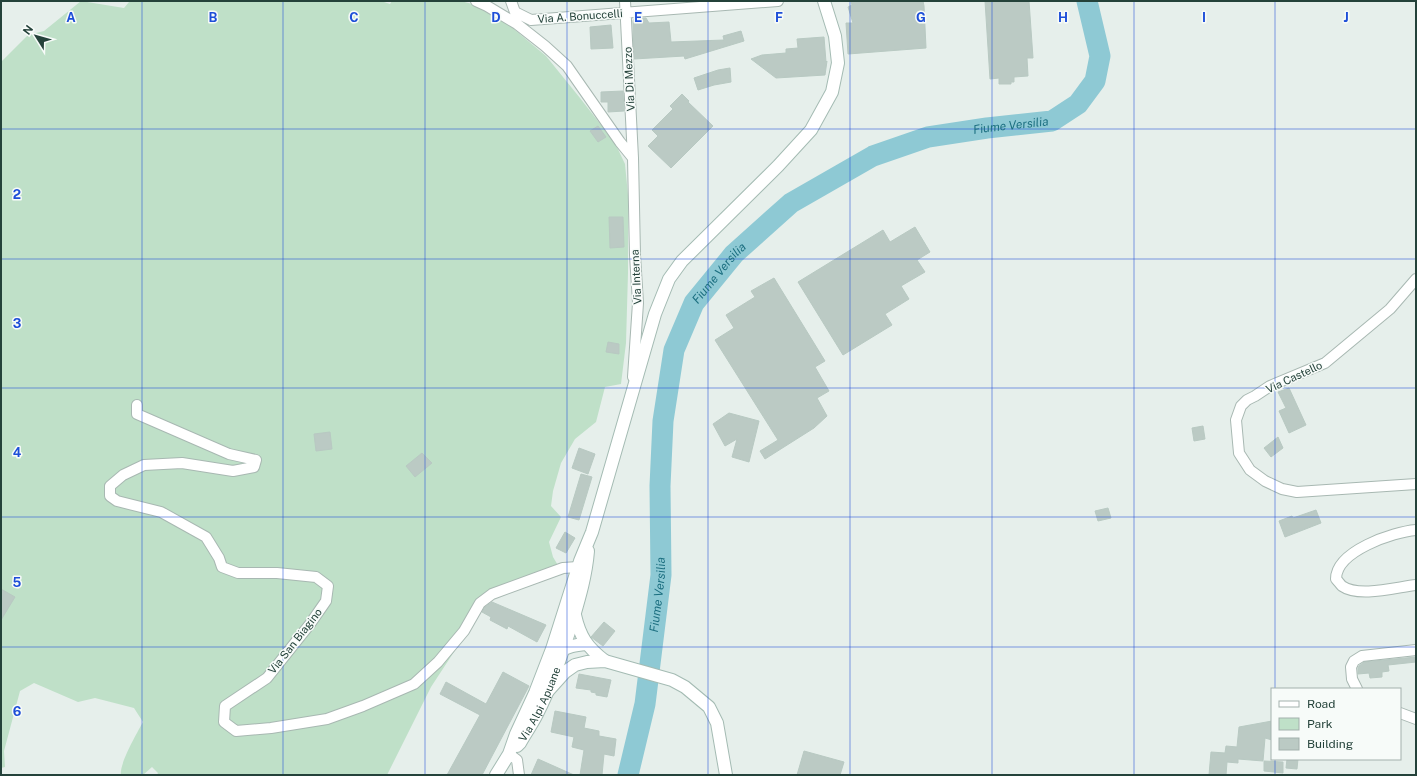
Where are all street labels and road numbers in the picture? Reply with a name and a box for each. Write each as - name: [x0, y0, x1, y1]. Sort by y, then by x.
- street label: Via A. Bonuccelli: [537, 7, 623, 25]
- street label: Via Di Mezzo: [621, 46, 637, 112]
- street label: Via Interna: [629, 249, 643, 305]
- street label: Via Castello: [1264, 359, 1324, 395]
- street label: Via San Biagino: [266, 606, 324, 676]
- street label: Via Alpi Apuane: [516, 665, 563, 744]

